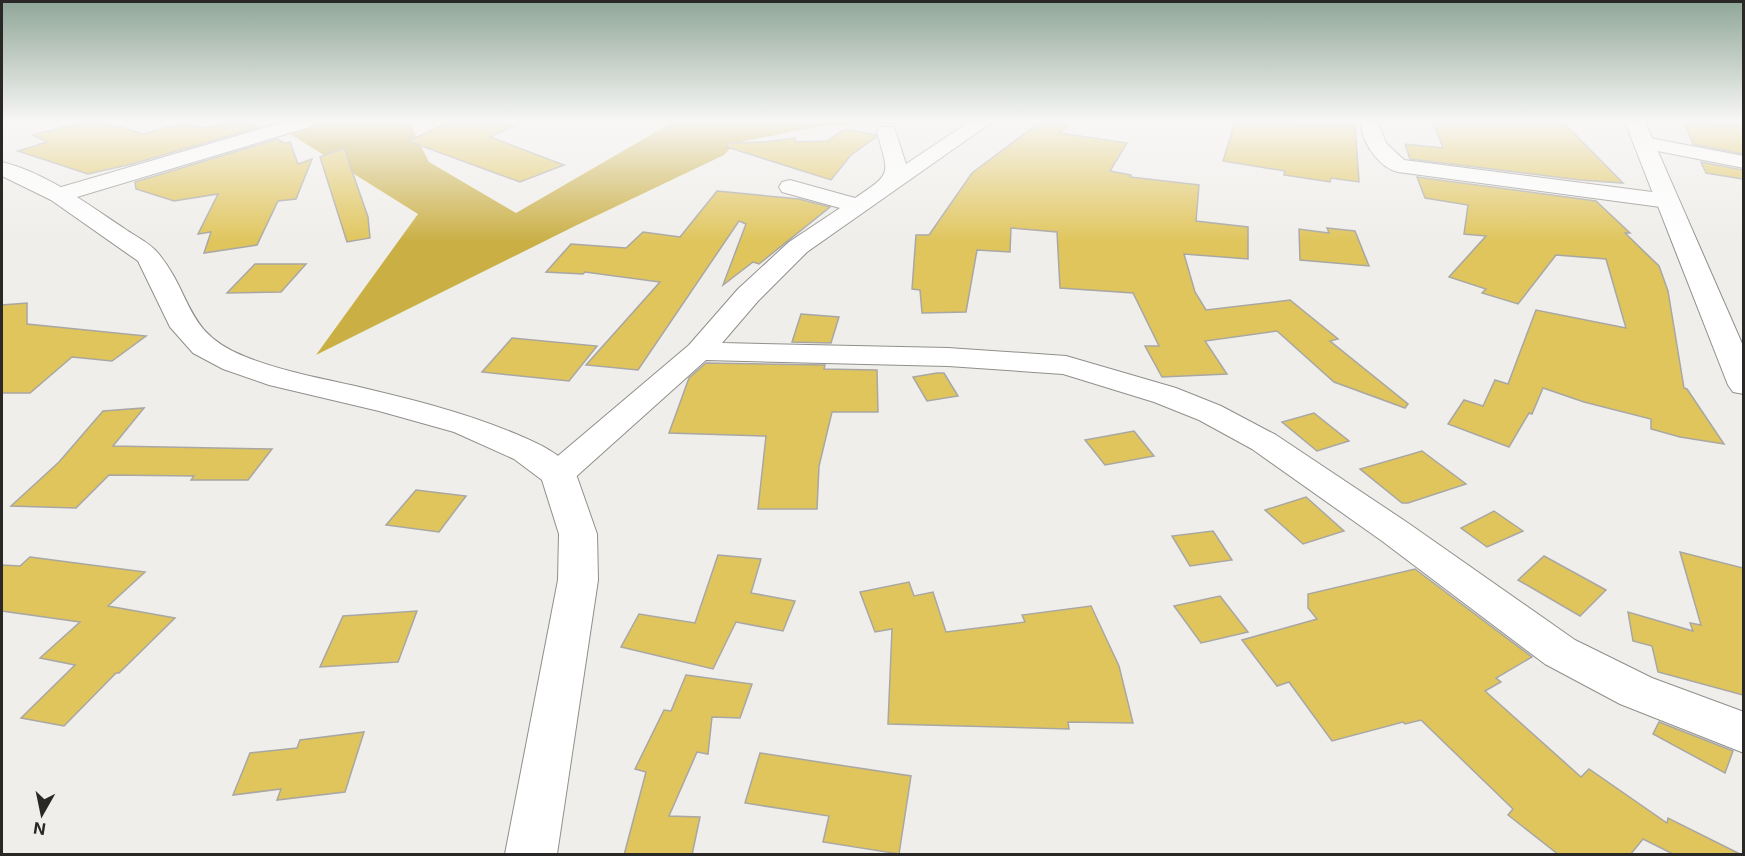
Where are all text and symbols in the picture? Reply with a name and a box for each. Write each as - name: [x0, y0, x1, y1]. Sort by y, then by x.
- north arrow: [12, 784, 72, 844]
- text: N: [32, 818, 47, 840]

